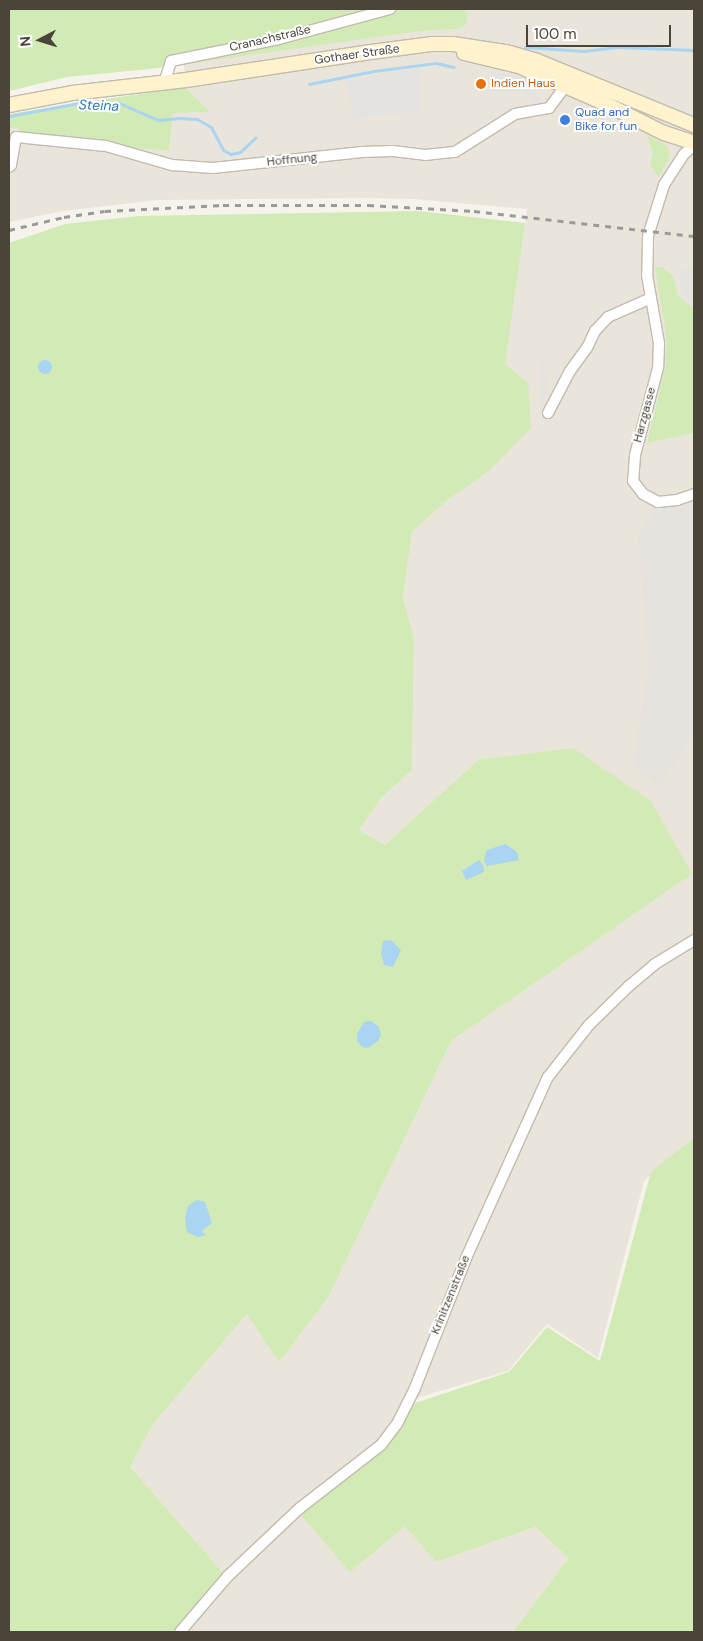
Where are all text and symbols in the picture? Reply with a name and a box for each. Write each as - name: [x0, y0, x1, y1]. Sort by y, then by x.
- north arrow: [15, 15, 65, 65]
- scale bar: [528, 15, 673, 47]
- street label: Cranachstraße: [228, 23, 312, 55]
- text: 100 m: [534, 24, 577, 44]
- text: N: [16, 35, 34, 47]
- street label: Gothaer Straße: [314, 42, 400, 68]
- place label: Indien Haus: [491, 77, 556, 91]
- marker: Indien Haus: [475, 78, 487, 90]
- water label: Steina: [78, 96, 120, 114]
- place label: Quad and Bike for fun: [575, 106, 637, 134]
- marker: Quad and Bike for fun: [559, 114, 571, 126]
- street label: Hoffnung: [266, 150, 318, 170]
- street label: Harzgasse: [631, 386, 659, 444]
- street label: Krinitzenstraße: [429, 1253, 473, 1337]

